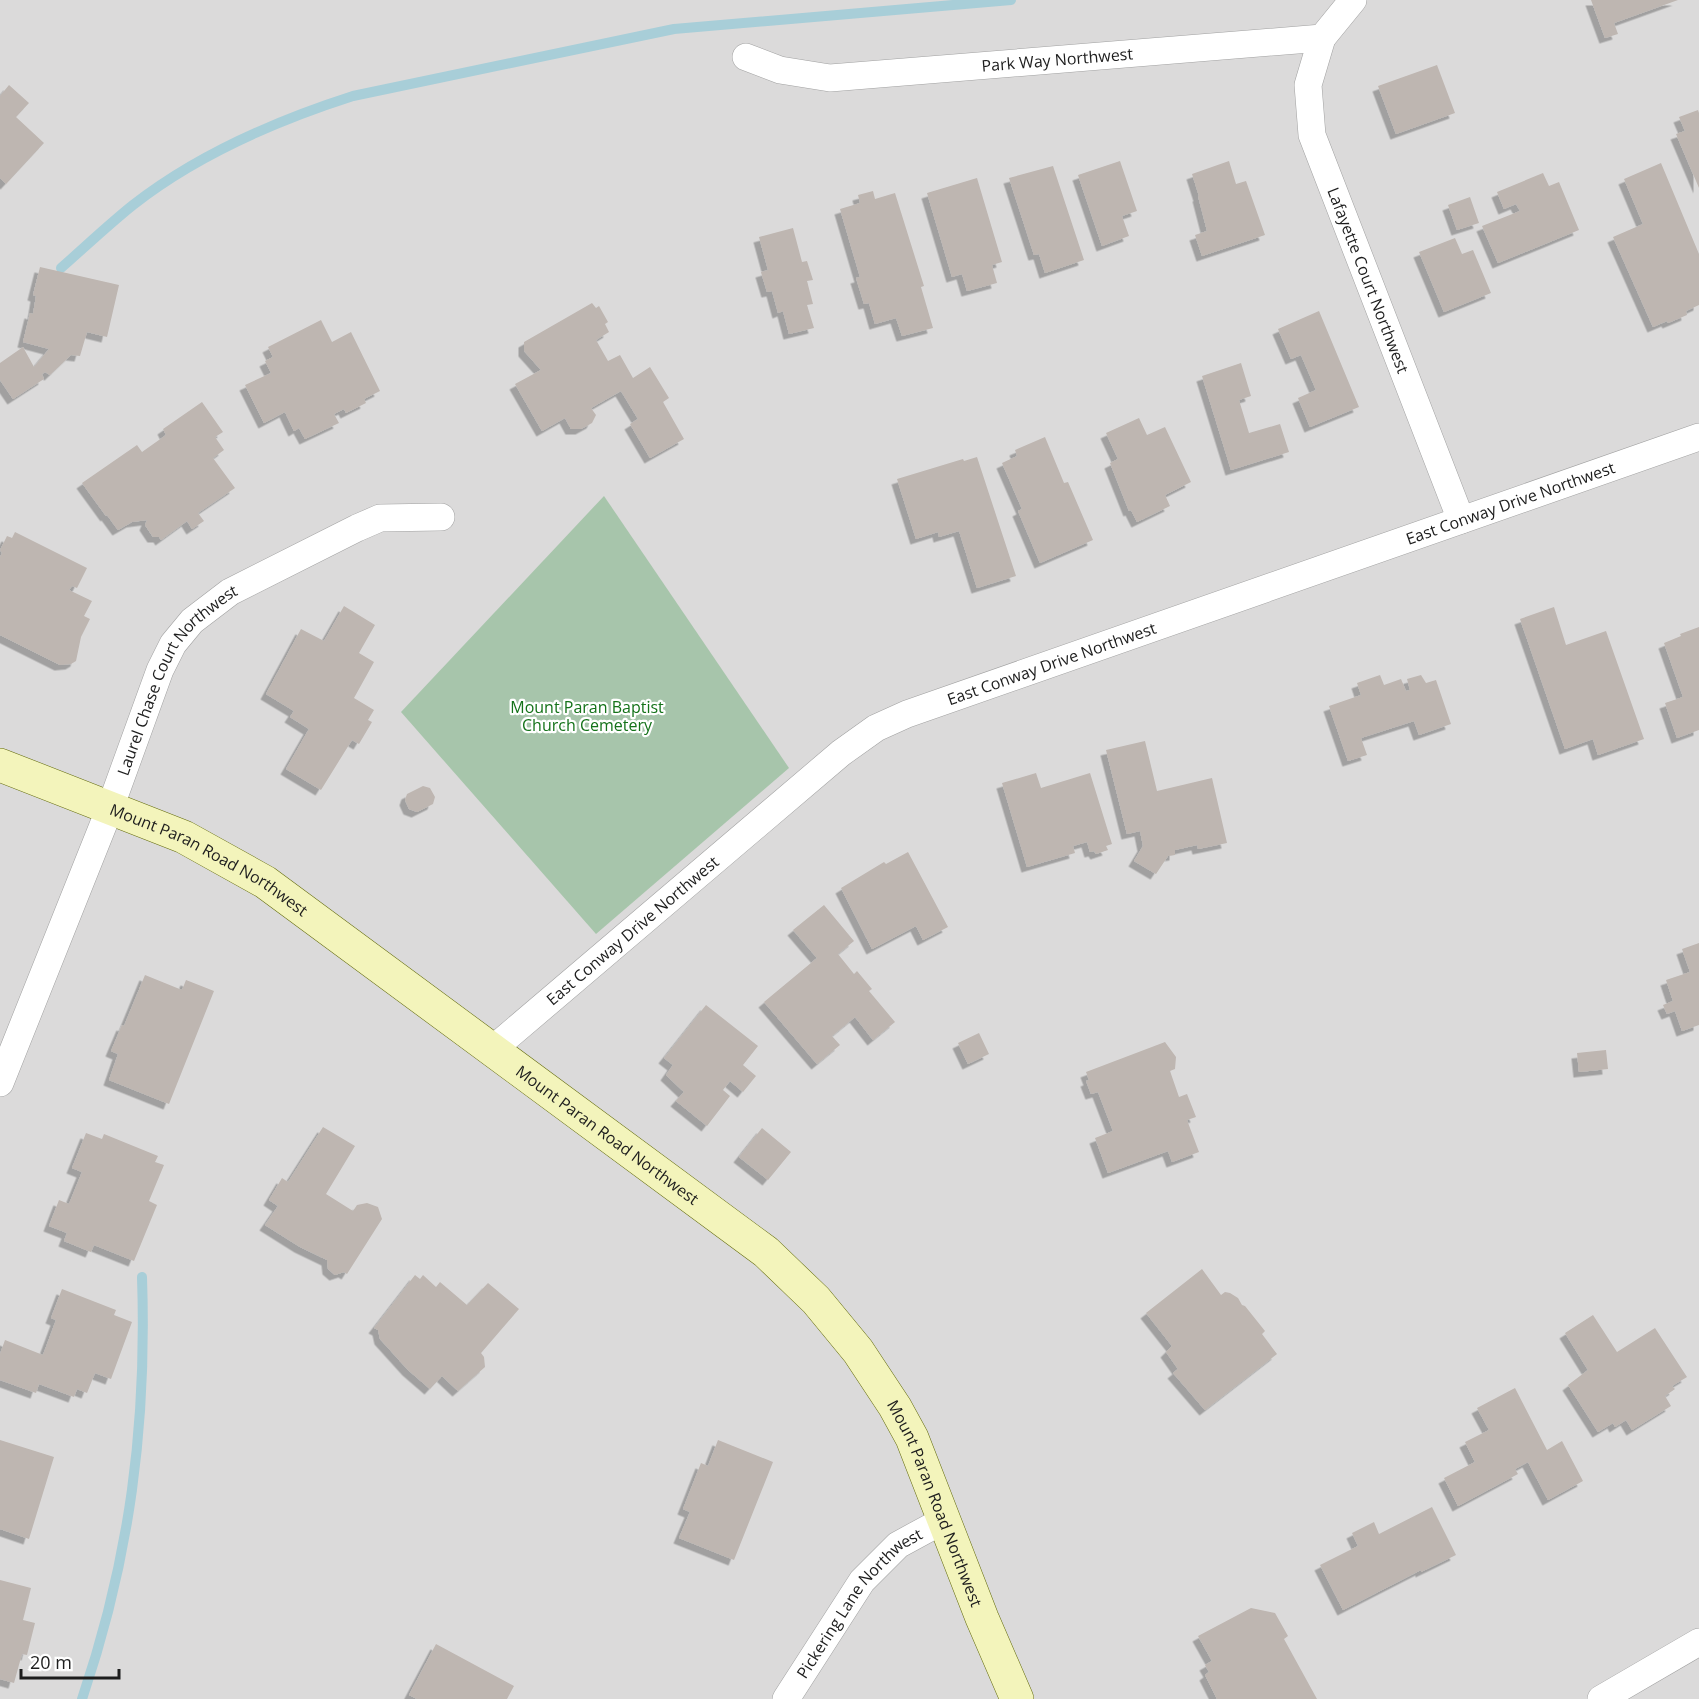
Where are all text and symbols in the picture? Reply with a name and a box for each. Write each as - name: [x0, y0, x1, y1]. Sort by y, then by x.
- street label: Park Way Northwest: [981, 42, 1134, 77]
- street label: Lafayette Court Northwest: [1322, 184, 1414, 377]
- street label: East Conway Drive Northwest: [1403, 456, 1618, 550]
- street label: Laurel Chase Court Northwest: [112, 579, 241, 778]
- street label: East Conway Drive Northwest: [944, 617, 1159, 710]
- park label: Mount Paran Baptist Church Cemetery: [510, 696, 664, 736]
- street label: Mount Paran Road Northwest: [107, 798, 313, 921]
- street label: East Conway Drive Northwest: [541, 851, 724, 1010]
- street label: Mount Paran Road Northwest: [512, 1060, 704, 1210]
- street label: Mount Paran Road Northwest: [882, 1396, 988, 1610]
- street label: Pickering Lane Northwest: [791, 1523, 926, 1683]
- scale bar: [21, 1642, 118, 1680]
- text: 20 m: [30, 1650, 72, 1674]

